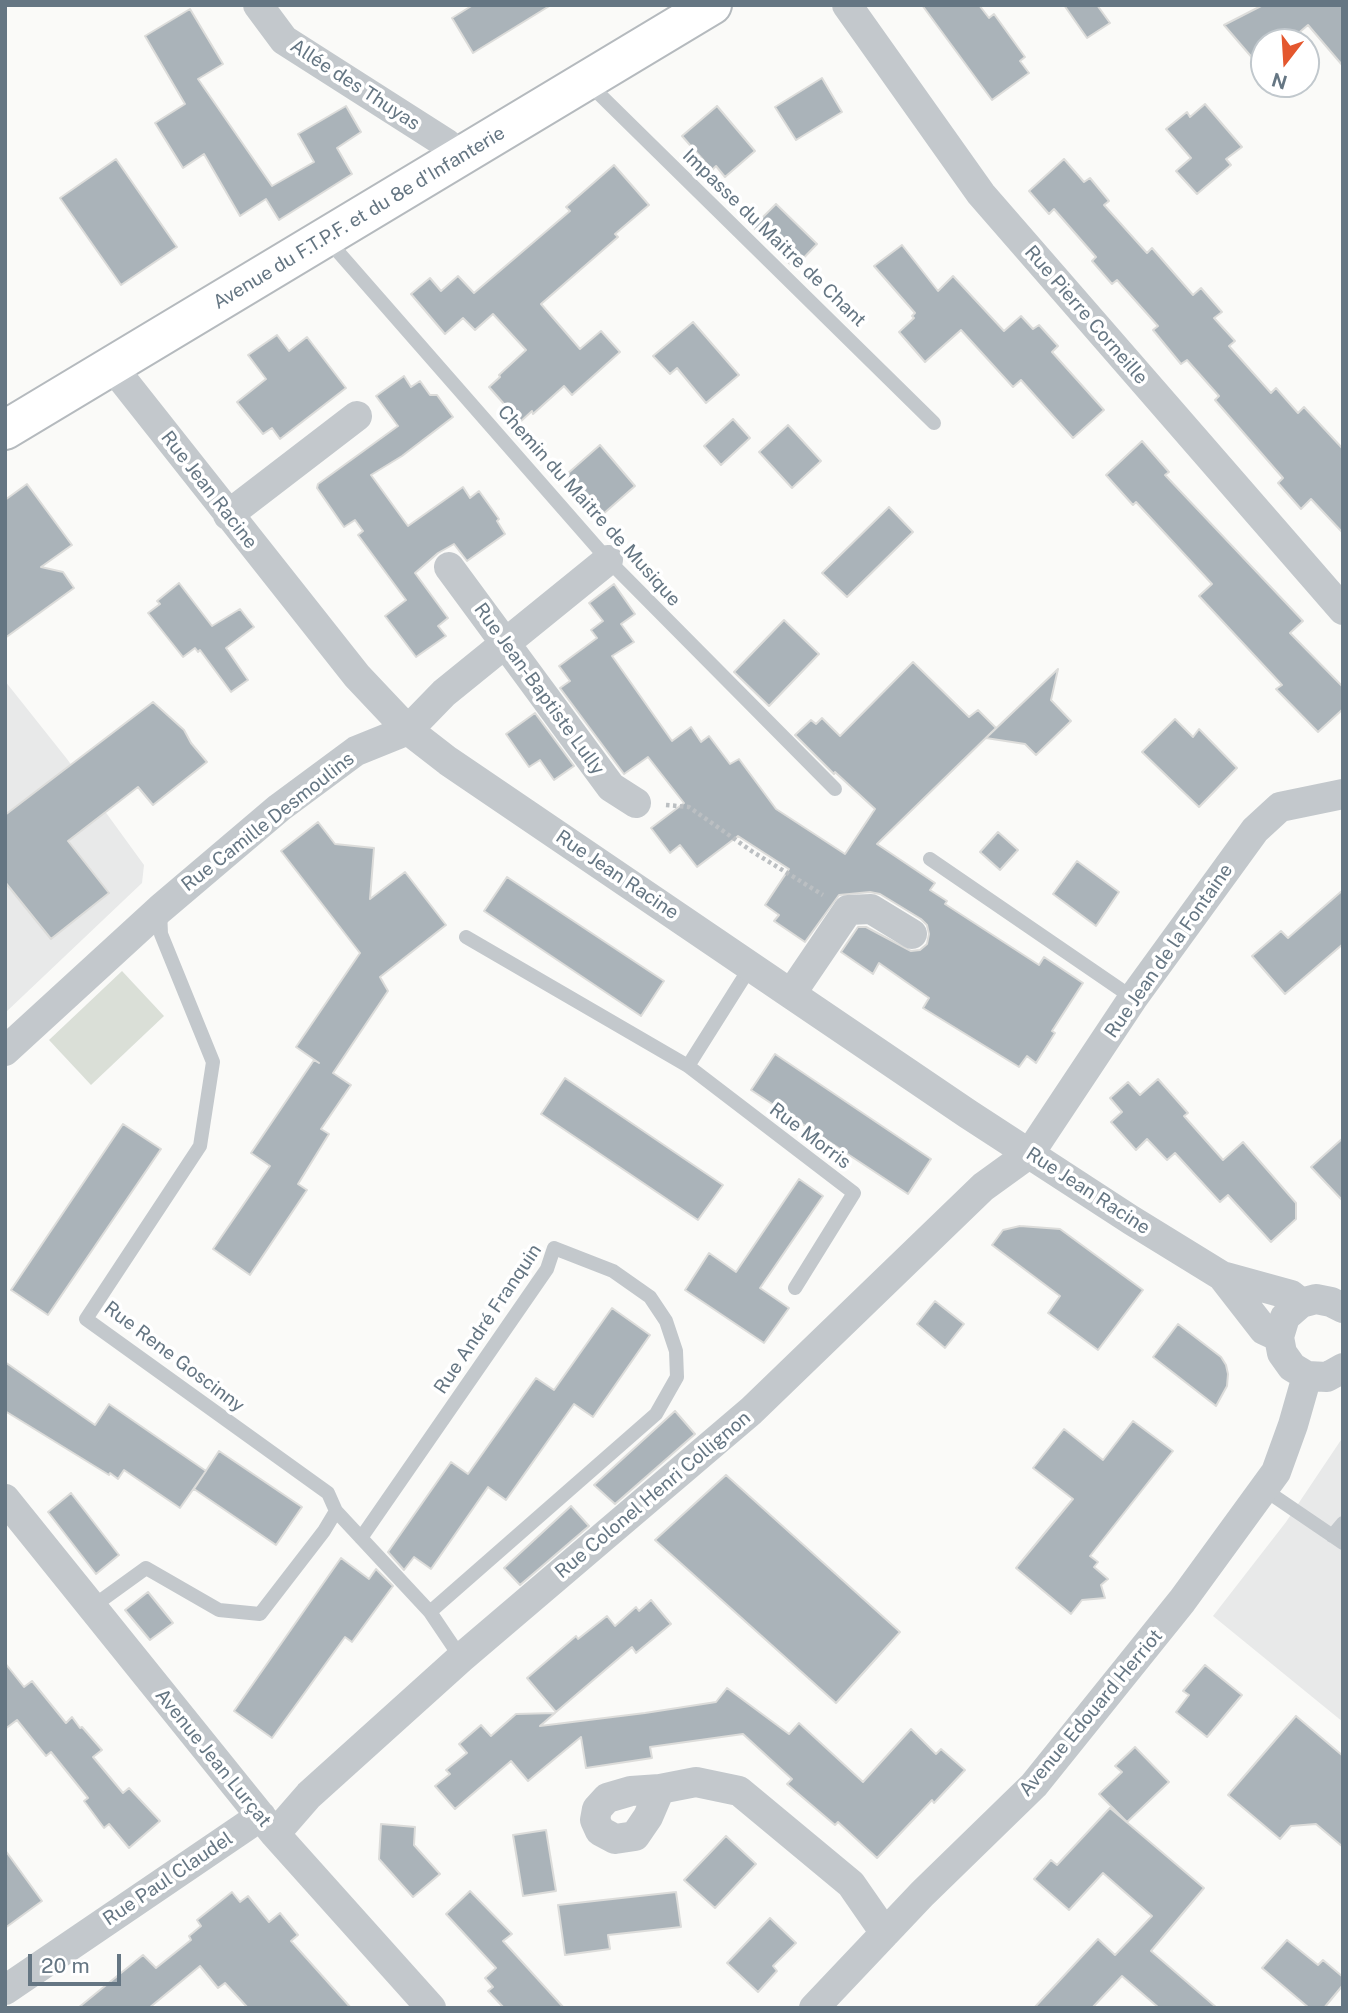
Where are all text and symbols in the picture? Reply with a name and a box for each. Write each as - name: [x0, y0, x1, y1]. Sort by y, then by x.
- north arrow: [1250, 28, 1320, 98]
- street label: Allée des Thuyas: [286, 35, 424, 135]
- text: N: [1269, 68, 1290, 94]
- street label: Avenue du F.T.P.F. et du 8e d'Infanterie: [209, 122, 509, 314]
- street label: Impasse du Maitre de Chant: [678, 144, 870, 332]
- street label: Rue Pierre Corneille: [1020, 241, 1152, 389]
- street label: Chemin du Maitre de Musique: [493, 401, 685, 611]
- street label: Rue Jean Racine: [156, 427, 262, 553]
- street label: Rue Jean-Baptiste Lully: [469, 599, 609, 779]
- street label: Rue Camille Desmoulins: [177, 748, 359, 896]
- street label: Rue Jean Racine: [551, 826, 683, 924]
- street label: Rue Jean de la Fontaine: [1100, 860, 1238, 1042]
- street label: Rue Morris: [765, 1098, 855, 1174]
- street label: Rue Jean Racine: [1022, 1142, 1154, 1240]
- street label: Rue André Franquin: [429, 1240, 547, 1398]
- street label: Rue Rene Goscinny: [99, 1297, 249, 1417]
- street label: Rue Colonel Henri Collignon: [551, 1407, 755, 1583]
- street label: Avenue Edouard Herriot: [1015, 1625, 1167, 1801]
- street label: Avenue Jean Lurçat: [150, 1684, 276, 1832]
- street label: Rue Paul Claudel: [99, 1827, 237, 1931]
- scale bar: [32, 1940, 124, 1984]
- text: 20 m: [41, 1953, 90, 1978]

